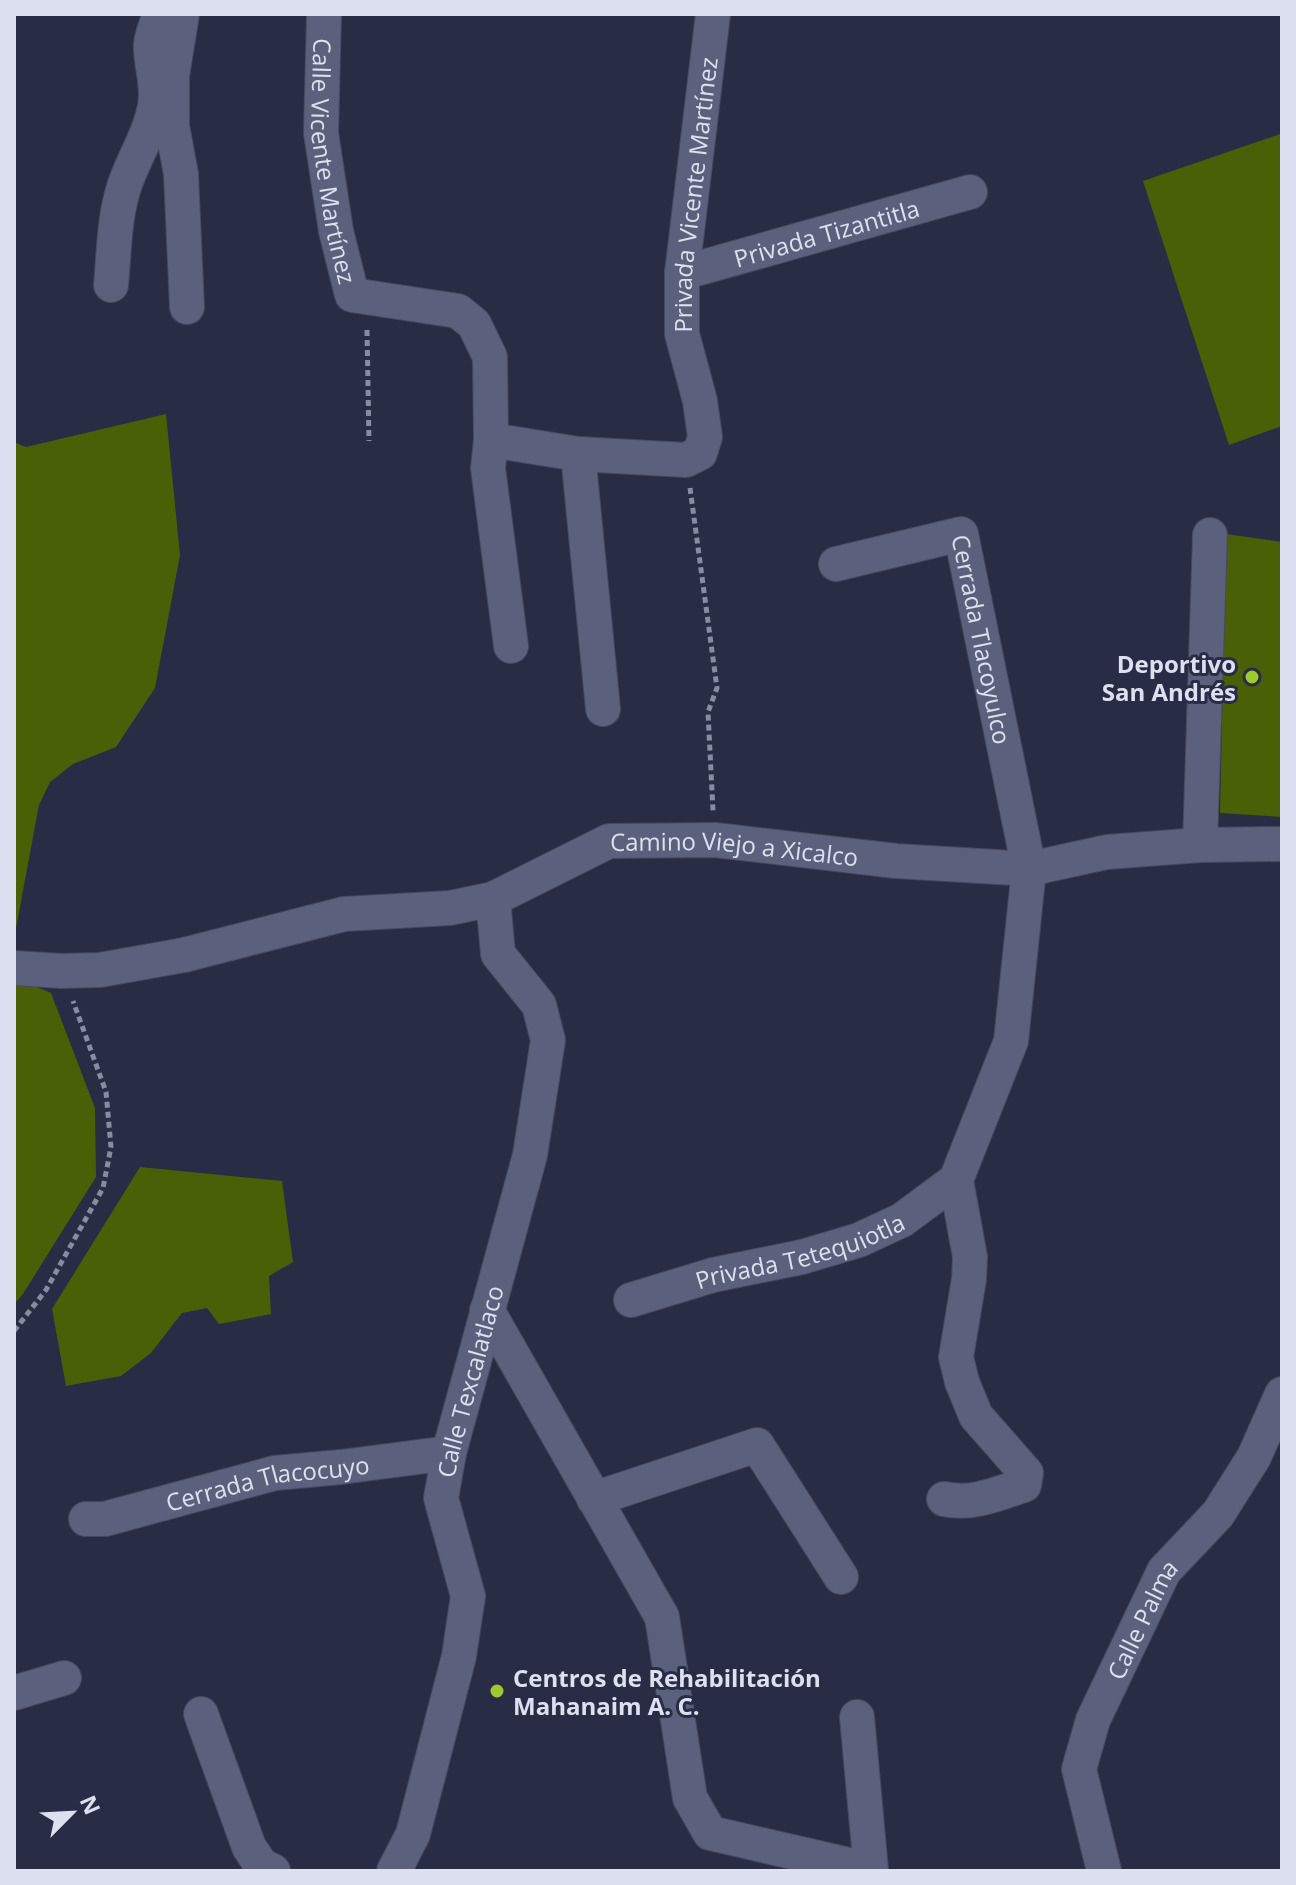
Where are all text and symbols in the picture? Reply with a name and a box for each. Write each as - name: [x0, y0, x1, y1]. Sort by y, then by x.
- street label: Calle Vicente Martínez: [304, 38, 365, 287]
- street label: Privada Vicente Martínez: [665, 55, 724, 333]
- street label: Privada Tizantitla: [730, 191, 923, 274]
- street label: Cerrada Tlacoyulco: [945, 532, 1020, 747]
- place label: Deportivo San Andrés: [1102, 647, 1236, 708]
- marker: Deportivo San Andrés: [1243, 668, 1261, 686]
- street label: Camino Viejo a Xicalco: [610, 823, 860, 873]
- street label: Privada Tetequiotla: [691, 1205, 910, 1296]
- street label: Calle Texcalatlaco: [428, 1281, 510, 1480]
- street label: Cerrada Tlacocuyo: [162, 1447, 371, 1518]
- street label: Calle Palma: [1098, 1551, 1184, 1685]
- place label: Centros de Rehabilitación Mahanaim A. C.: [513, 1661, 821, 1722]
- marker: Centros de Rehabilitación Mahanaim A. C.: [488, 1682, 506, 1700]
- north arrow: [32, 1773, 112, 1853]
- text: N: [74, 1790, 109, 1819]

